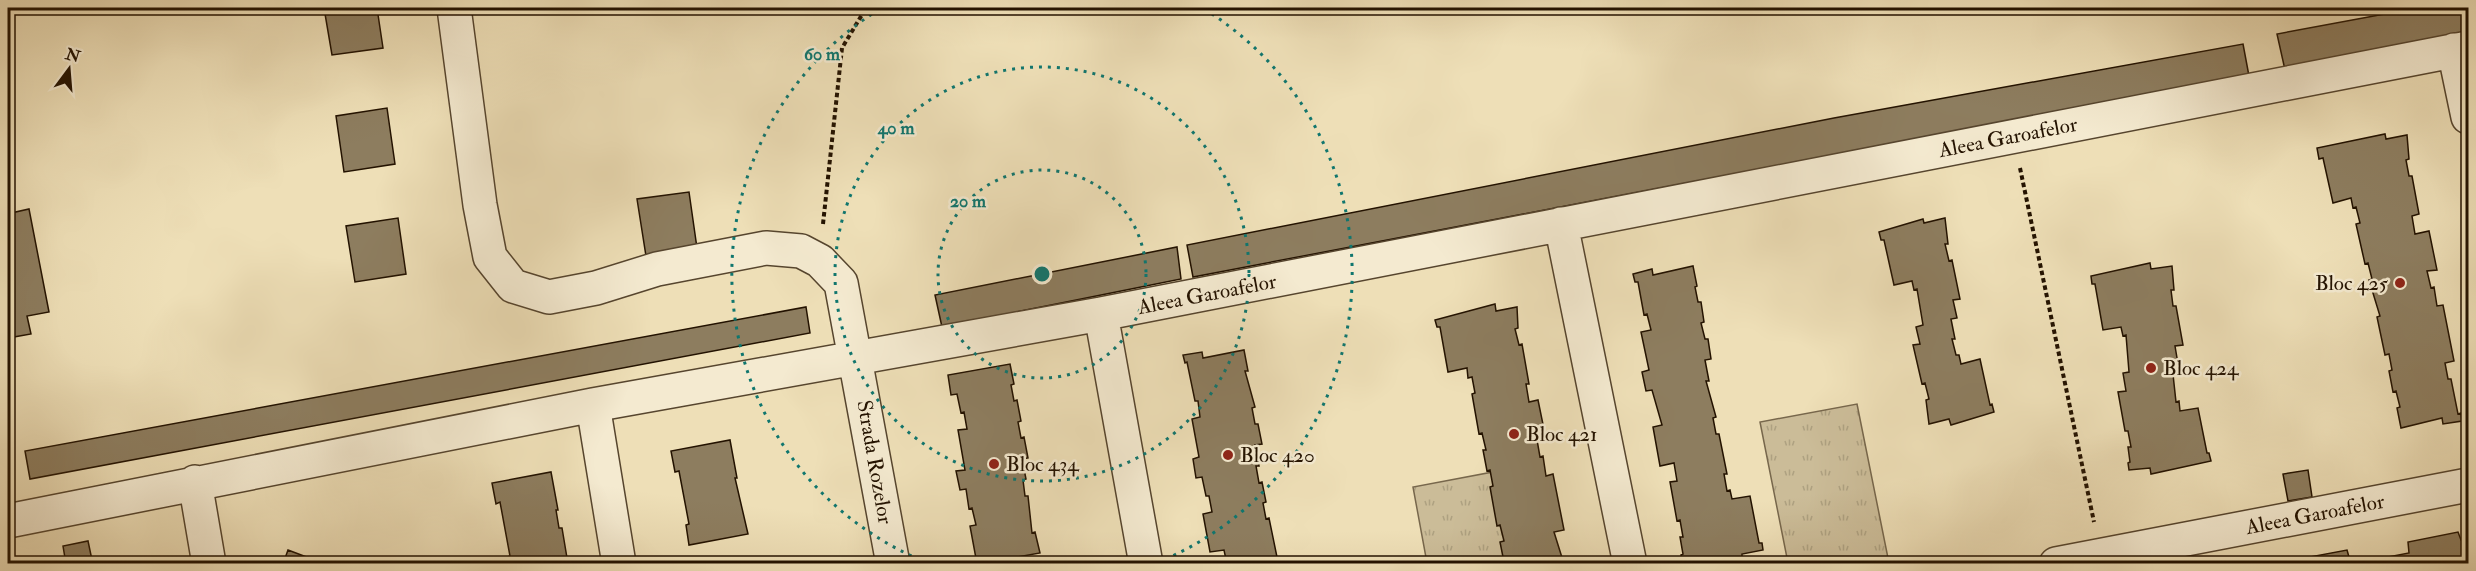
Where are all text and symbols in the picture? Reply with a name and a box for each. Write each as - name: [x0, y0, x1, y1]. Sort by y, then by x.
- north arrow: [39, 39, 99, 99]
- text: 60 m: [804, 43, 841, 66]
- text: N: [62, 44, 83, 67]
- street label: Aleea Garoafelor: [1935, 111, 2080, 164]
- text: 40 m: [877, 117, 915, 140]
- text: 20 m: [950, 190, 987, 213]
- centre of rings: [1032, 264, 1052, 284]
- street label: Aleea Garoafelor: [1134, 268, 1279, 321]
- place label: Bloc 425: [2315, 270, 2389, 297]
- marker: Bloc 425: [2393, 276, 2407, 290]
- place label: Bloc 424: [2163, 355, 2240, 382]
- marker: Bloc 424: [2144, 361, 2158, 375]
- street label: Strada Rozelor: [850, 398, 899, 526]
- place label: Bloc 421: [1526, 421, 1597, 448]
- marker: Bloc 421: [1507, 427, 1521, 441]
- place label: Bloc 420: [1240, 442, 1315, 469]
- marker: Bloc 420: [1221, 448, 1235, 462]
- place label: Bloc 434: [1006, 451, 1080, 478]
- marker: Bloc 434: [987, 457, 1001, 471]
- street label: Aleea Garoafelor: [2242, 488, 2387, 541]

